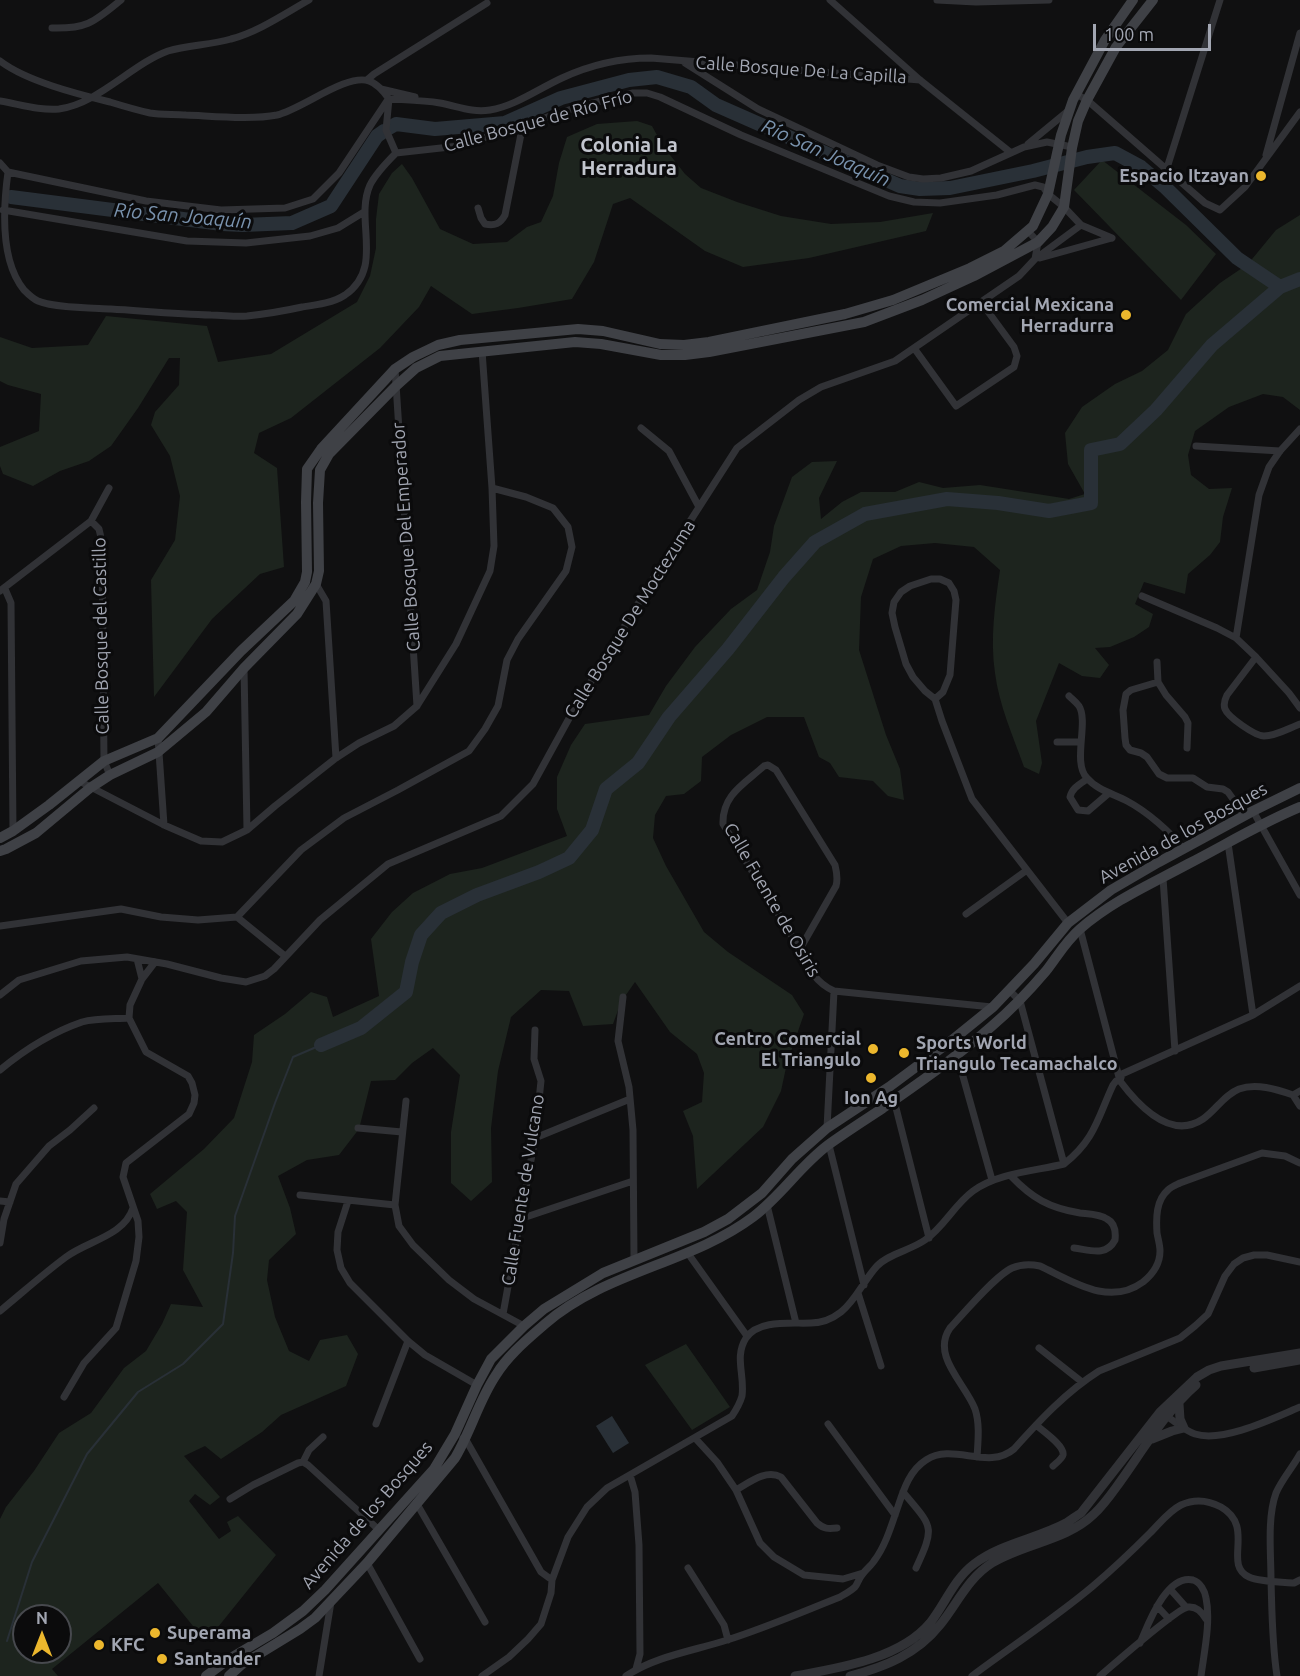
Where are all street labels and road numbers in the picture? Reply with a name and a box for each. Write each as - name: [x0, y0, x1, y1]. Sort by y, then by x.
- street label: Calle Bosque De La Capilla: [695, 52, 907, 88]
- street label: Calle Bosque de Río Frío: [441, 85, 635, 157]
- street label: Calle Bosque Del Emperador: [387, 422, 425, 652]
- street label: Calle Bosque De Moctezuma: [560, 516, 700, 722]
- street label: Calle Bosque del Castillo: [88, 537, 114, 735]
- street label: Avenida de los Bosques: [1095, 778, 1271, 888]
- street label: Calle Fuente de Osiris: [719, 819, 825, 981]
- street label: Calle Fuente de Vulcano: [497, 1093, 549, 1287]
- street label: Avenida de los Bosques: [297, 1437, 437, 1593]

